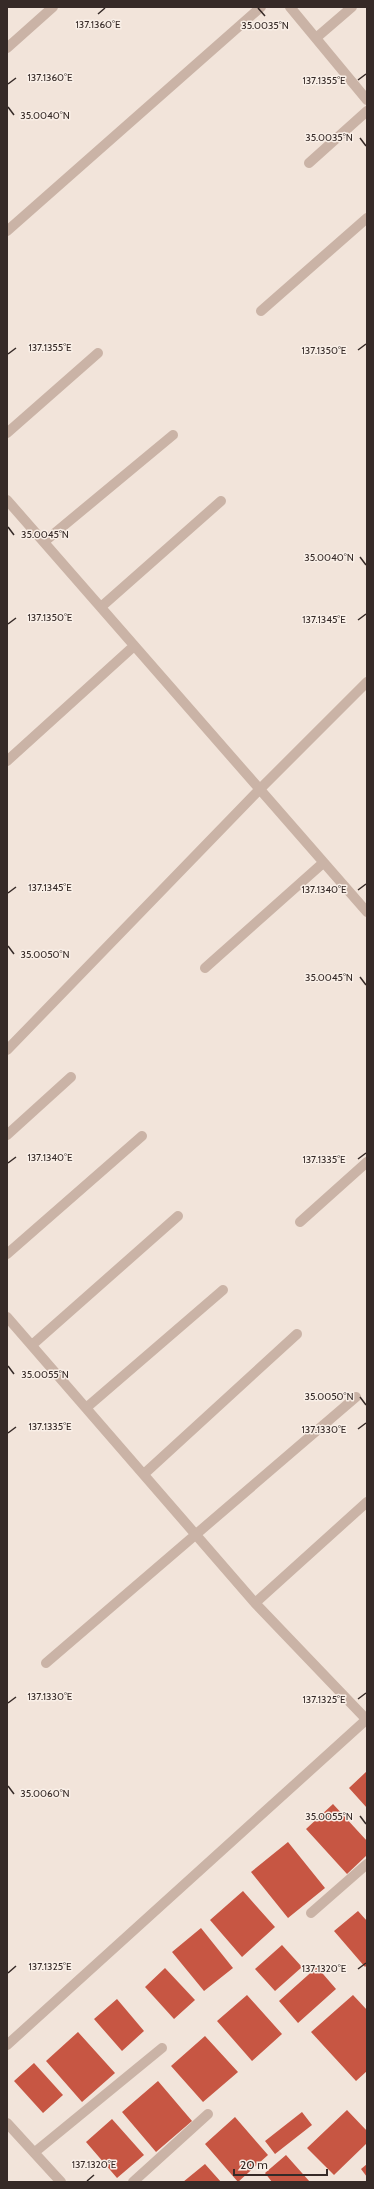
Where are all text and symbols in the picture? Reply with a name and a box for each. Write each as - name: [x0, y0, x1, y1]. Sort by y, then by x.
- text: 137.1360°E: [75, 18, 121, 31]
- text: 35.0035°N: [241, 19, 289, 32]
- text: 137.1360°E: [27, 71, 73, 84]
- text: 137.1355°E: [302, 74, 346, 87]
- text: 35.0040°N: [20, 109, 70, 122]
- text: 35.0035°N: [305, 131, 353, 144]
- text: 137.1355°E: [28, 341, 72, 354]
- text: 137.1350°E: [302, 344, 347, 357]
- text: 35.0045°N: [21, 528, 69, 541]
- text: 35.0040°N: [304, 551, 354, 564]
- text: 137.1350°E: [28, 611, 73, 624]
- text: 137.1345°E: [302, 613, 346, 626]
- text: 137.1345°E: [28, 881, 72, 894]
- text: 137.1340°E: [301, 883, 347, 896]
- text: 35.0050°N: [20, 948, 70, 961]
- text: 35.0045°N: [305, 971, 353, 984]
- text: 137.1340°E: [27, 1151, 73, 1164]
- text: 137.1335°E: [302, 1153, 346, 1166]
- text: 35.0055°N: [21, 1368, 69, 1381]
- text: 35.0050°N: [304, 1390, 354, 1403]
- text: 137.1335°E: [28, 1420, 72, 1433]
- text: 137.1330°E: [302, 1423, 347, 1436]
- text: 137.1330°E: [28, 1690, 73, 1703]
- text: 137.1325°E: [302, 1693, 346, 1706]
- text: 35.0060°N: [20, 1787, 70, 1800]
- text: 35.0055°N: [305, 1810, 353, 1823]
- text: 137.1325°E: [28, 1960, 72, 1973]
- text: 137.1320°E: [302, 1962, 347, 1975]
- scale bar: [234, 2151, 327, 2177]
- text: 20 m: [240, 2157, 268, 2172]
- text: 137.1320°E: [72, 2158, 117, 2171]

